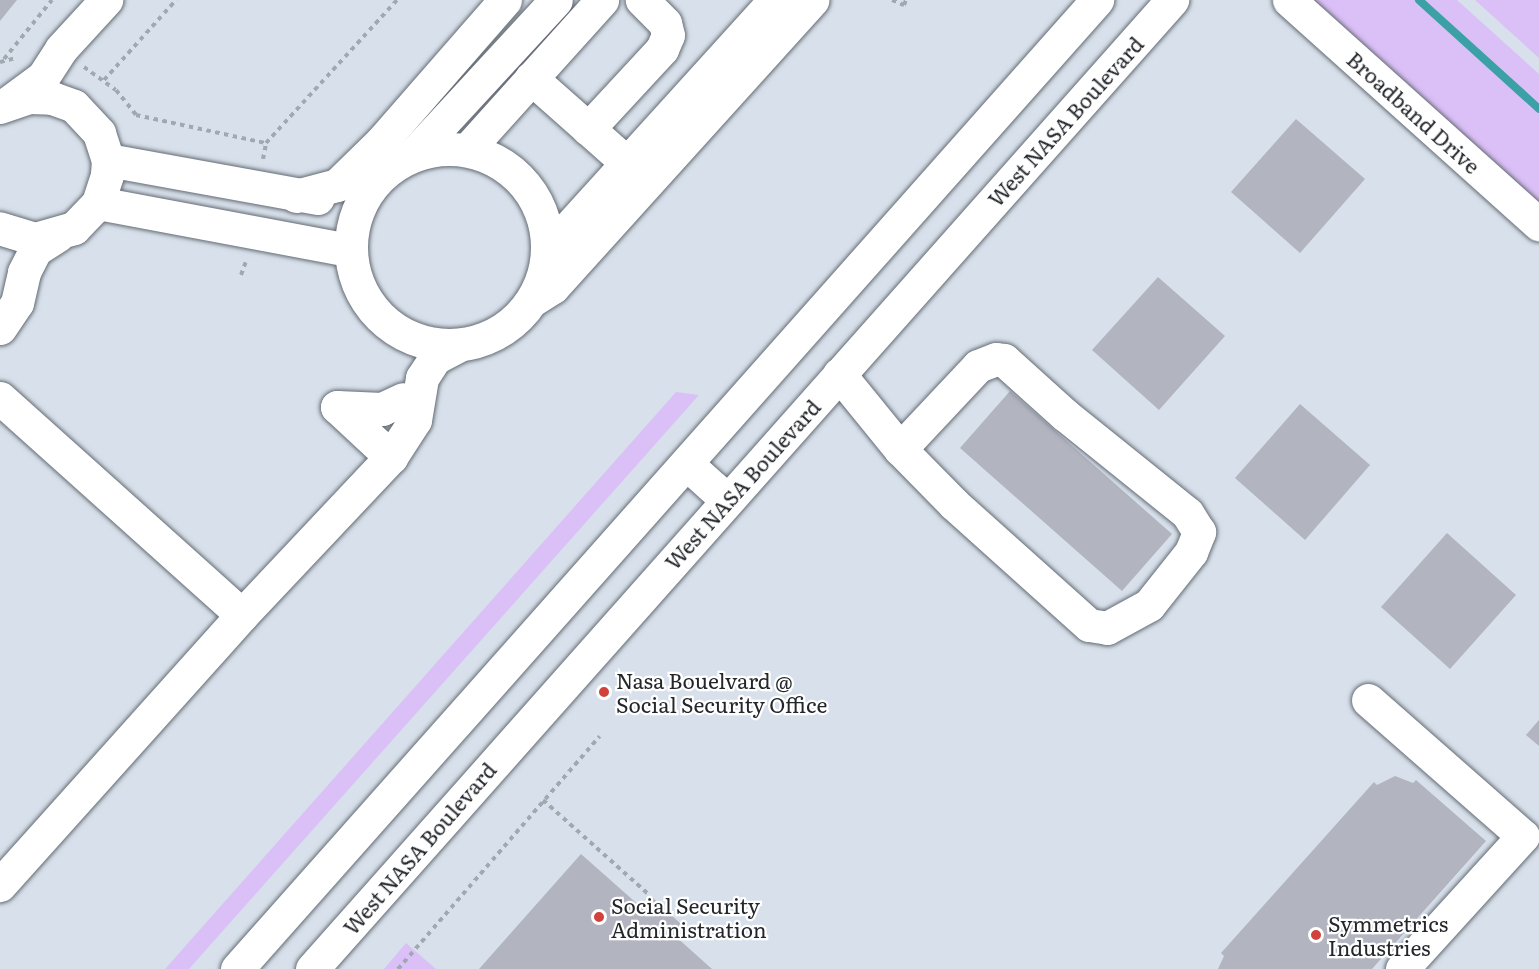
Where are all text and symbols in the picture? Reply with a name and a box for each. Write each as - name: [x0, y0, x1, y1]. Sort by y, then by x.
- street label: West NASA Boulevard: [982, 31, 1148, 211]
- street label: Broadband Drive: [1342, 46, 1486, 178]
- street label: West NASA Boulevard: [659, 394, 825, 574]
- place label: Nasa Bouelvard @ Social Security Office: [616, 667, 827, 717]
- marker: Nasa Bouelvard @ Social Security Office: [597, 685, 611, 699]
- street label: West NASA Boulevard: [337, 757, 501, 939]
- place label: Social Security Administration: [611, 892, 767, 942]
- marker: Social Security Administration: [592, 910, 606, 924]
- place label: Symmetrics Industries: [1328, 910, 1448, 960]
- marker: Symmetrics Industries: [1309, 928, 1323, 942]

